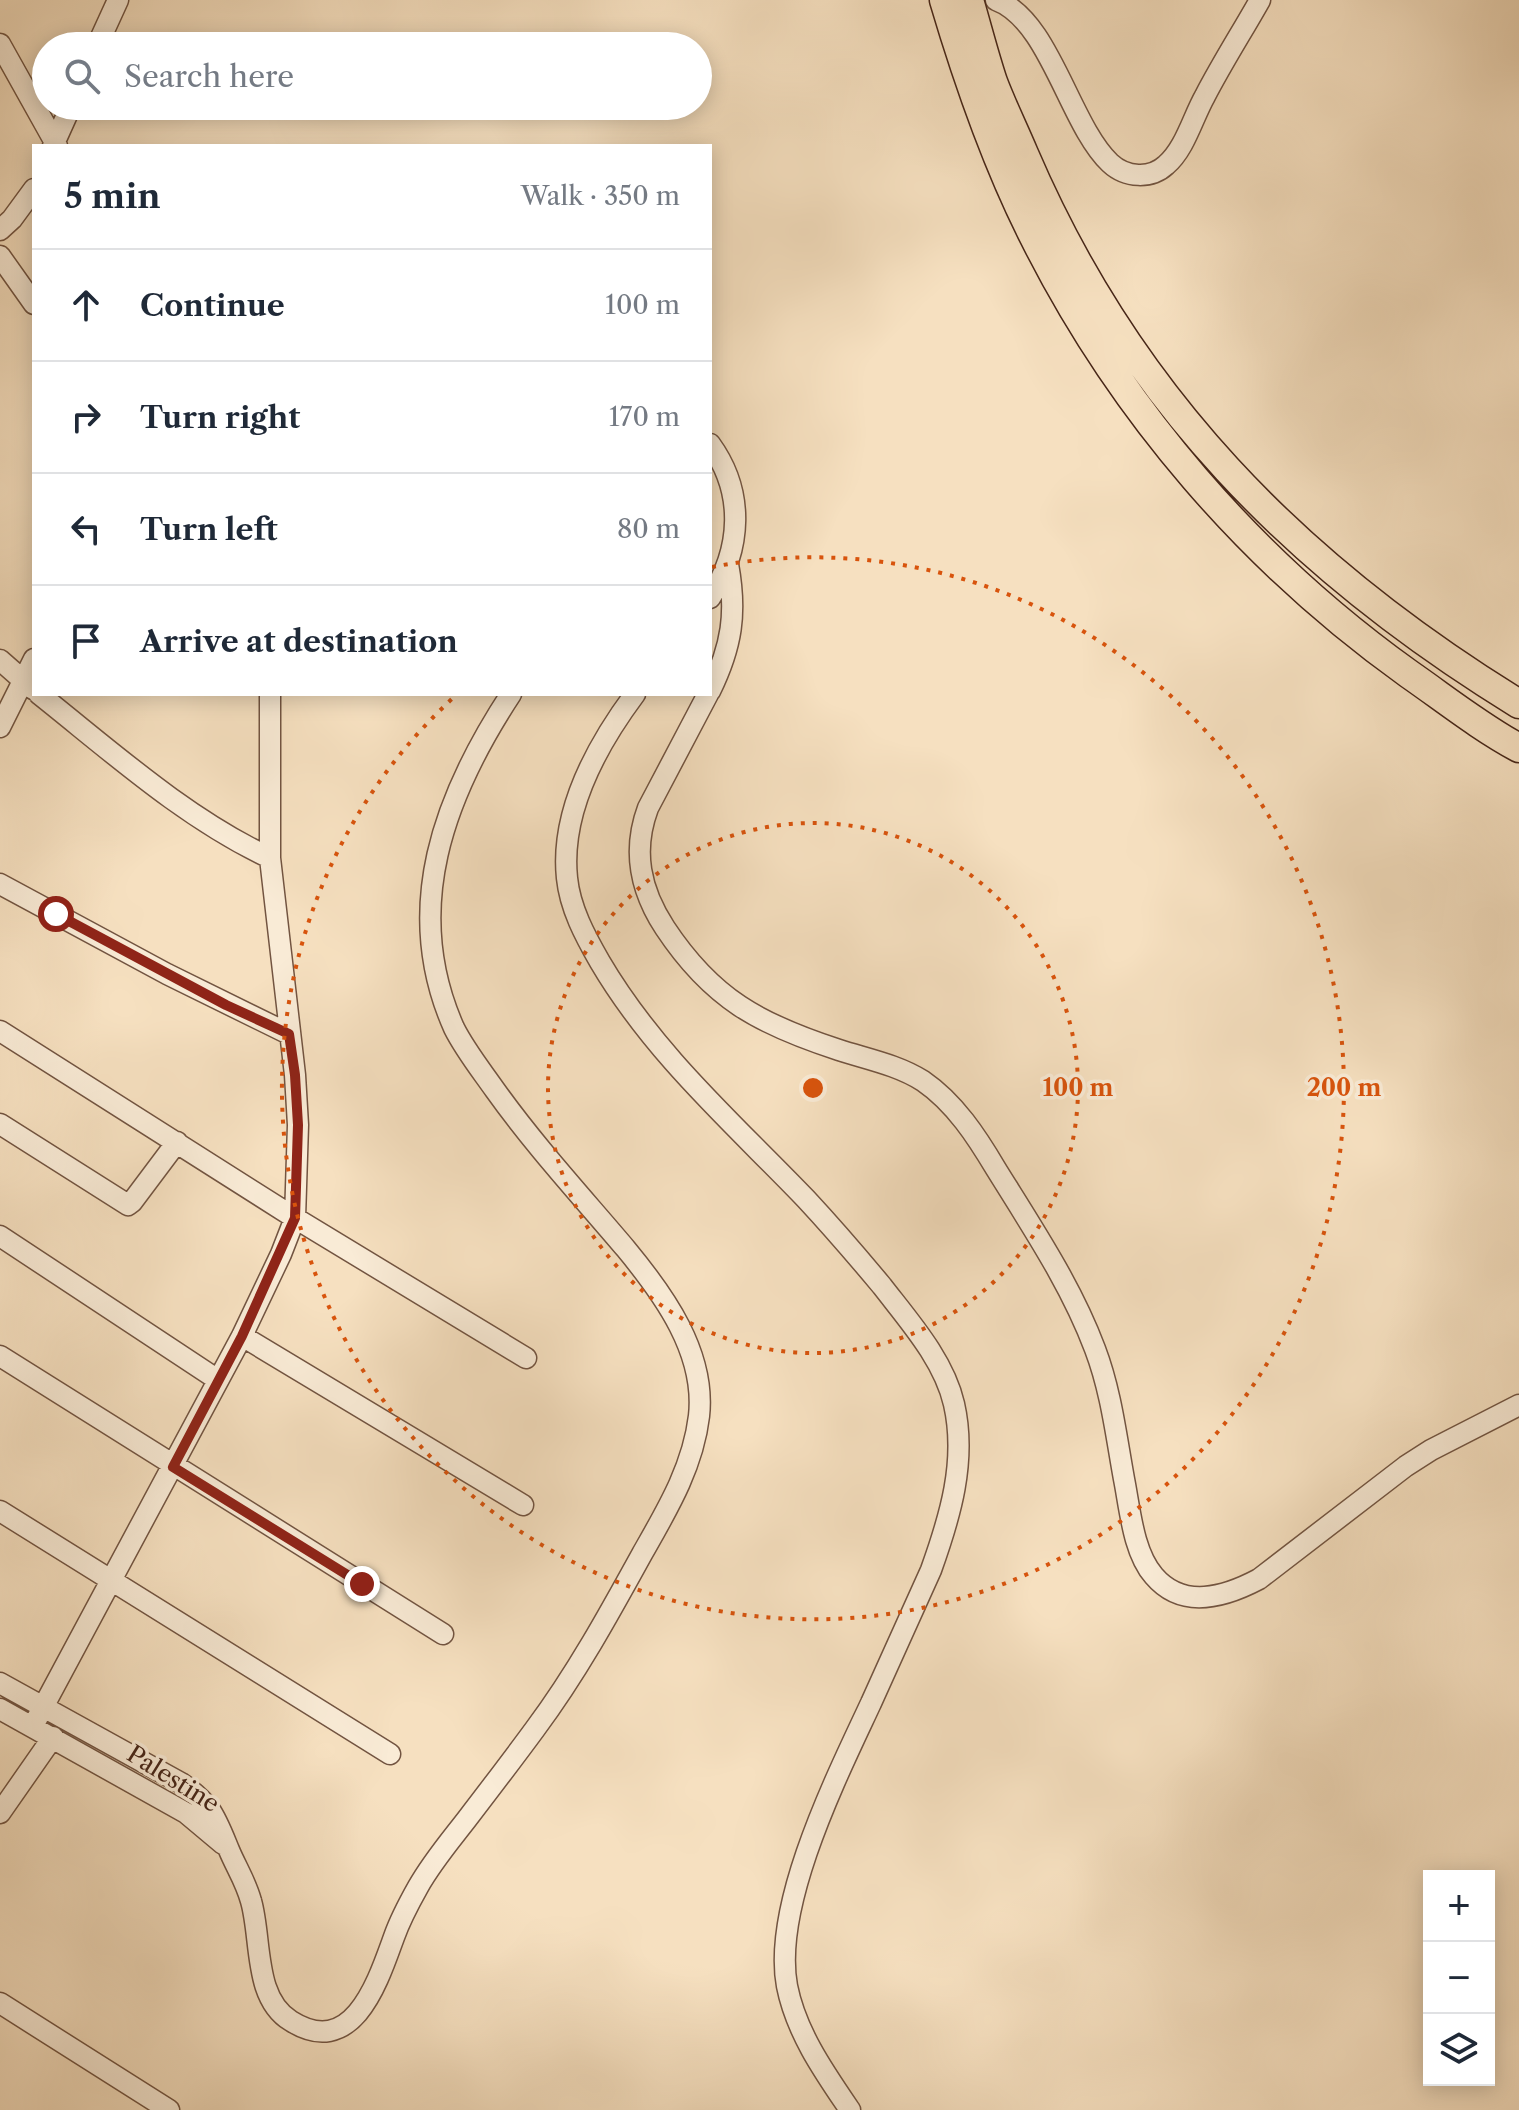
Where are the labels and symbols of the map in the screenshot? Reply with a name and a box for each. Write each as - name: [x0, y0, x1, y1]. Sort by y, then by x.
- route start: [38, 896, 74, 932]
- text: 100 m: [1042, 1073, 1114, 1102]
- text: 200 m: [1307, 1073, 1381, 1102]
- centre of rings: [799, 1074, 827, 1102]
- route end: [344, 1566, 380, 1602]
- street label: Palestine: [122, 1739, 225, 1818]

